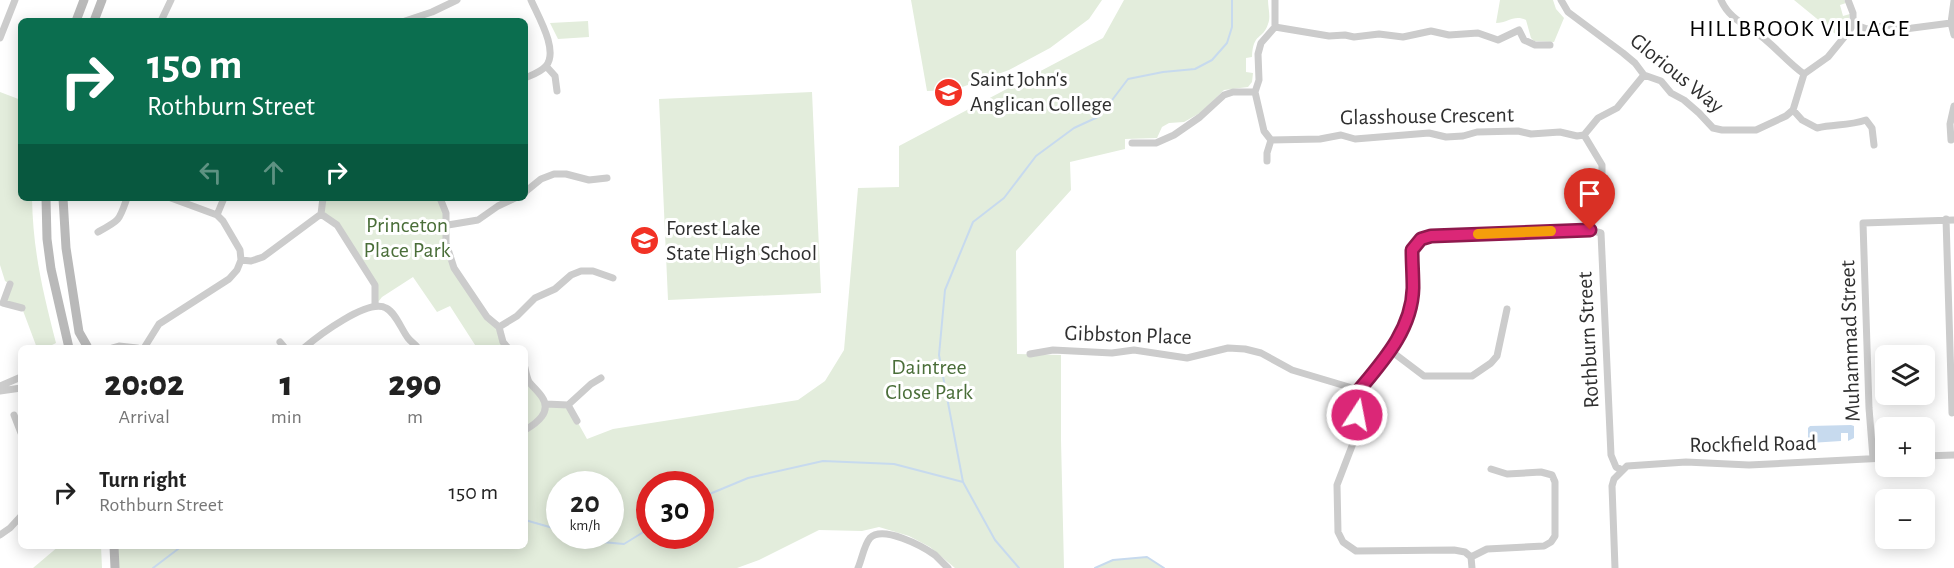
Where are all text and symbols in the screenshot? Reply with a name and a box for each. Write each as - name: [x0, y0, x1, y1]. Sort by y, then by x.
- district label: HILLBROOK VILLAGE: [1689, 17, 1911, 41]
- street label: Glorious Way: [1626, 29, 1728, 117]
- icon: right: [48, 42, 126, 120]
- text: 150 m: [147, 44, 242, 86]
- place label: Saint John's Anglican College: [970, 68, 1112, 115]
- school or university icon: Saint John's Anglican College: [933, 76, 965, 108]
- text: Rothburn Street: [147, 93, 315, 120]
- street label: Glasshouse Crescent: [1340, 103, 1514, 129]
- icon: left: [194, 156, 227, 189]
- icon: ahead: [257, 156, 290, 189]
- icon: right: [320, 156, 353, 189]
- pin: [1564, 168, 1615, 230]
- icon: arrive: [1573, 177, 1606, 210]
- park label: Princeton Place Park: [363, 214, 451, 261]
- place label: Forest Lake State High School: [666, 217, 817, 264]
- school or university icon: Forest Lake State High School: [629, 225, 661, 257]
- street label: Muhammad Street: [1836, 260, 1864, 422]
- street label: Rothburn Street: [1573, 271, 1603, 409]
- street label: Gibbston Place: [1064, 322, 1192, 348]
- map controls: [1875, 345, 1935, 549]
- button: layers: [1875, 345, 1935, 405]
- park label: Daintree Close Park: [885, 356, 973, 403]
- text: 20:02: [104, 366, 184, 402]
- text: 1: [280, 366, 293, 402]
- text: 290: [388, 366, 442, 402]
- position arrow: [1325, 383, 1389, 447]
- text: Arrival: [119, 407, 170, 427]
- text: min: [271, 407, 302, 427]
- text: m: [407, 407, 423, 427]
- button: +: [1875, 417, 1935, 477]
- street label: Rockfield Road: [1689, 432, 1817, 456]
- text: Turn right: [99, 469, 186, 491]
- speed limit sign: 30: [636, 471, 714, 549]
- icon: right: [48, 476, 81, 509]
- text: 150 m: [448, 481, 498, 503]
- text: 20: [570, 488, 600, 518]
- button: −: [1875, 489, 1935, 549]
- text: Rothburn Street: [99, 495, 223, 515]
- text: km/h: [570, 518, 600, 533]

